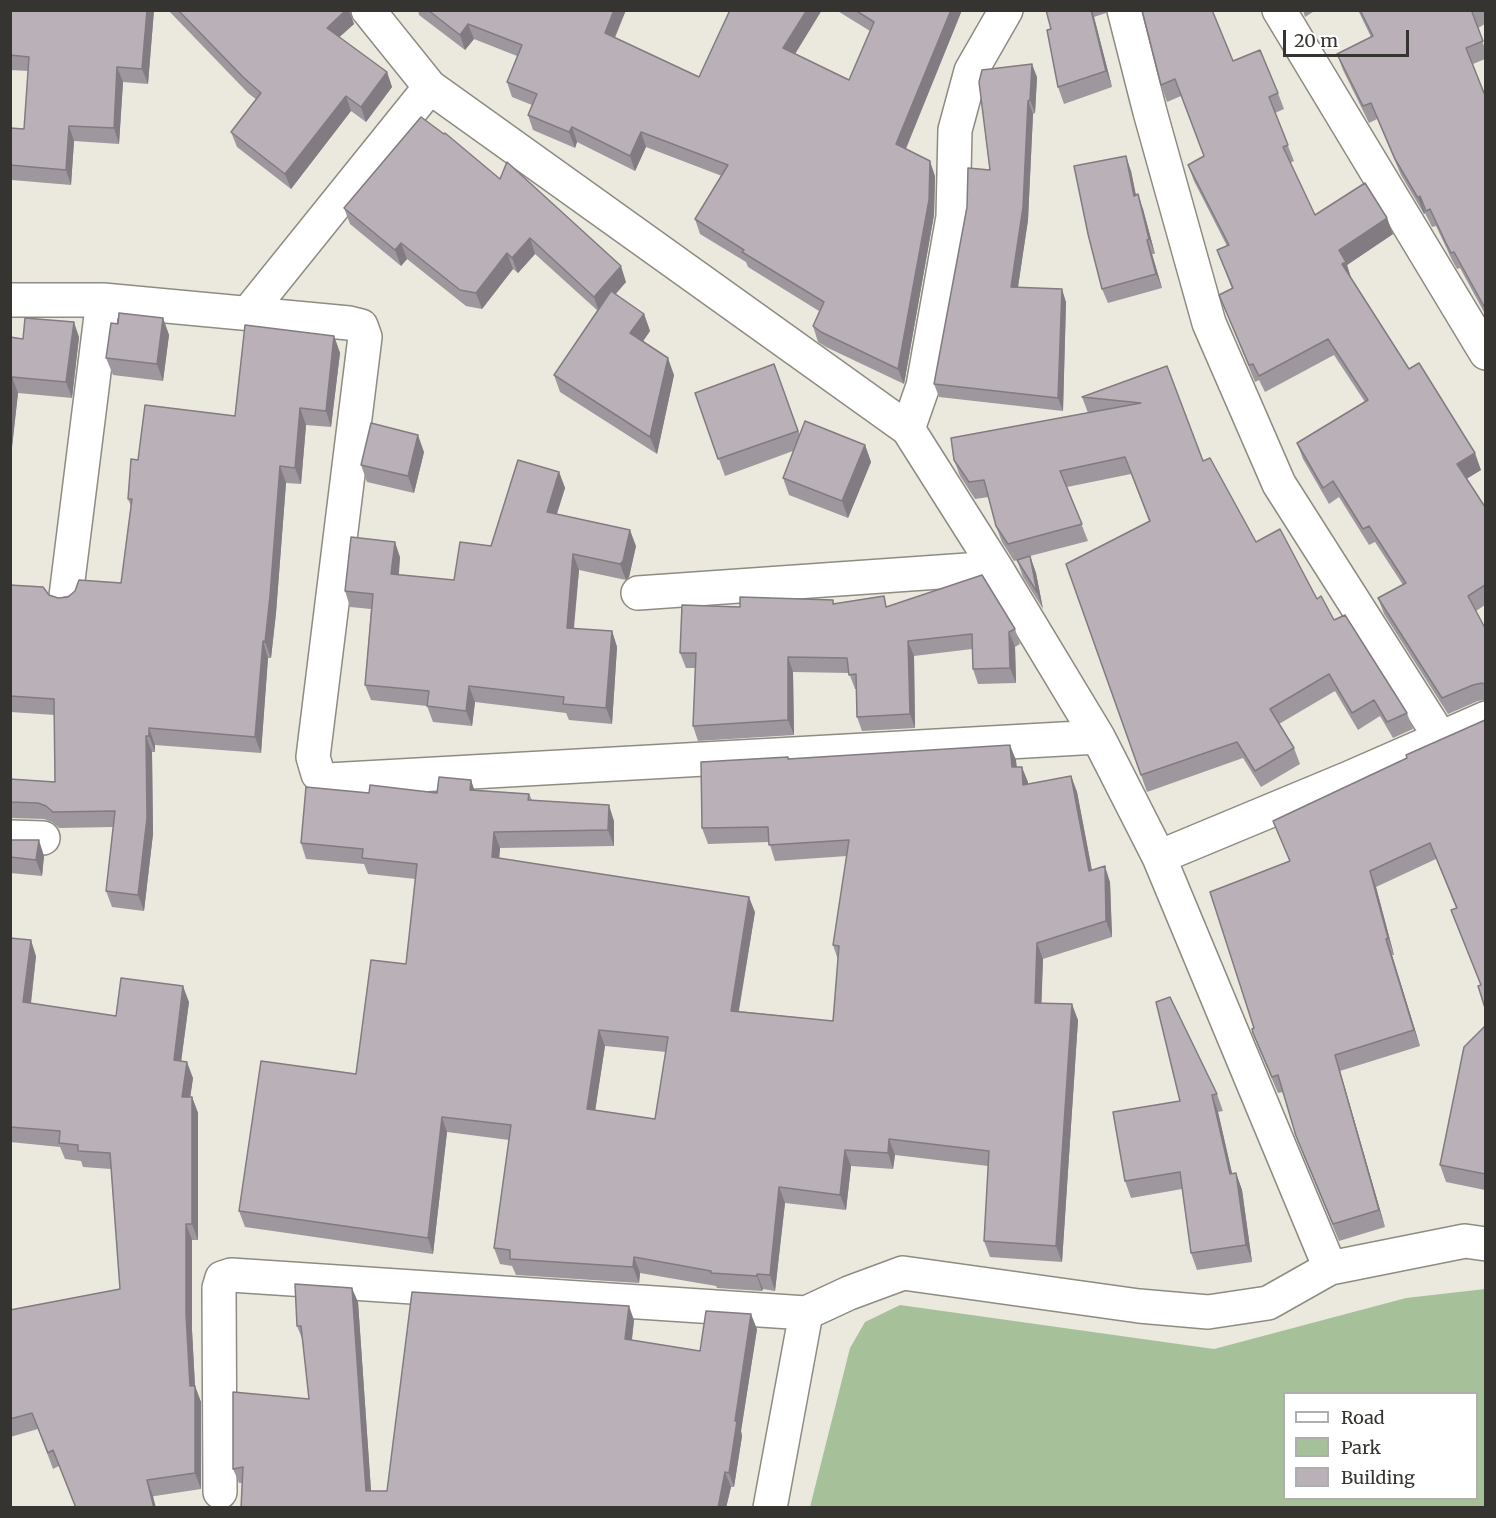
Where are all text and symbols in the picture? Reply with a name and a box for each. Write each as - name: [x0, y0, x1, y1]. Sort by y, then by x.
- scale bar: [1286, 18, 1412, 56]
- text: 20 m: [1294, 29, 1338, 52]
- legend: [1283, 1392, 1478, 1500]
- text: Road: [1341, 1406, 1385, 1429]
- text: Park: [1341, 1436, 1381, 1459]
- text: Building: [1341, 1466, 1415, 1489]

